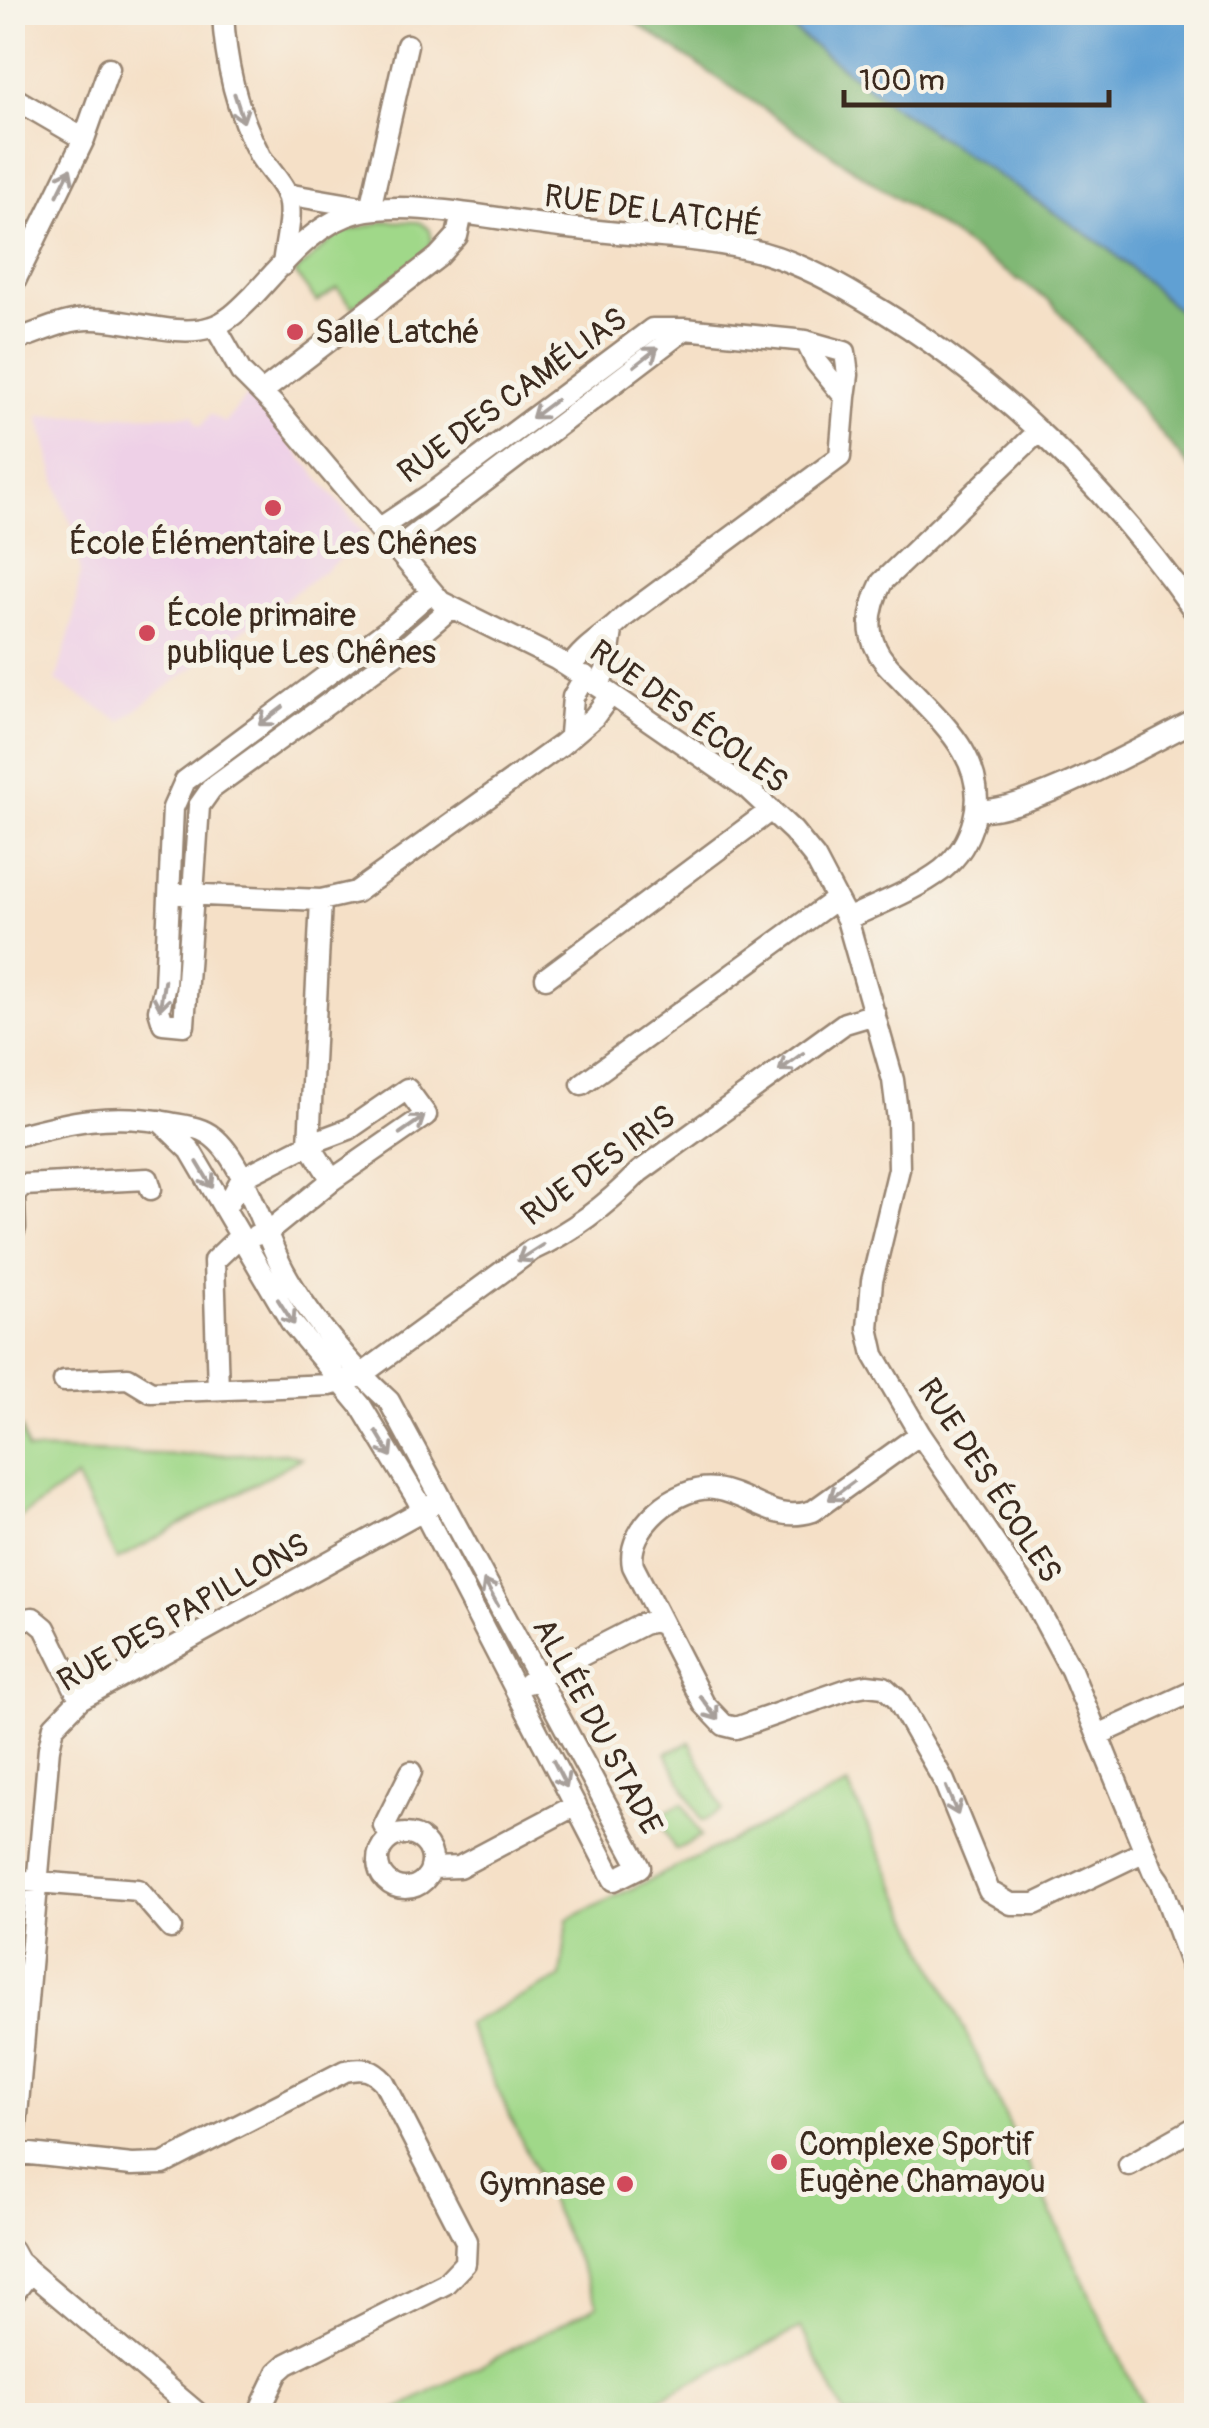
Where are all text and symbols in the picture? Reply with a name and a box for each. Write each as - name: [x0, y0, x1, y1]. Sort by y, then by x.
- scale bar: [844, 45, 1109, 107]
- text: 100 m: [859, 62, 945, 99]
- one-way arrow: [231, 92, 249, 124]
- one-way arrow: [55, 167, 74, 197]
- street label: RUE DE LATCHÉ: [542, 176, 764, 246]
- street label: RUE DES CAMÉLIAS: [390, 299, 635, 492]
- place label: Salle Latché: [315, 313, 480, 353]
- marker: Salle Latché: [284, 321, 306, 343]
- one-way arrow: [632, 347, 659, 368]
- one-way arrow: [531, 399, 558, 420]
- marker: École Élémentaire Les Chênes: [262, 497, 284, 519]
- place label: École Élémentaire Les Chênes: [69, 524, 477, 564]
- place label: École primaire publique Les Chênes: [167, 596, 436, 673]
- marker: École primaire publique Les Chênes: [136, 622, 158, 644]
- street label: RUE DES ÉCOLES: [581, 631, 795, 802]
- one-way arrow: [258, 706, 285, 727]
- one-way arrow: [152, 978, 171, 1011]
- one-way arrow: [778, 1051, 806, 1072]
- street label: RUE DES IRIS: [514, 1096, 683, 1235]
- one-way arrow: [398, 1114, 425, 1135]
- one-way arrow: [195, 1161, 215, 1189]
- one-way arrow: [516, 1243, 545, 1264]
- one-way arrow: [275, 1298, 296, 1326]
- street label: RUE DES ÉCOLES: [908, 1371, 1070, 1590]
- one-way arrow: [374, 1429, 394, 1458]
- one-way arrow: [828, 1480, 855, 1501]
- street label: RUE DES PAPILLONS: [51, 1525, 316, 1701]
- one-way arrow: [481, 1578, 501, 1608]
- street label: ALLÉE DU STADE: [523, 1611, 671, 1842]
- one-way arrow: [698, 1694, 719, 1721]
- one-way arrow: [551, 1759, 570, 1789]
- one-way arrow: [944, 1785, 962, 1816]
- place label: Complexe Sportif Eugène Chamayou: [799, 2125, 1046, 2202]
- marker: Complexe Sportif Eugène Chamayou: [768, 2151, 790, 2173]
- place label: Gymnase: [479, 2165, 605, 2205]
- marker: Gymnase: [614, 2173, 636, 2195]

